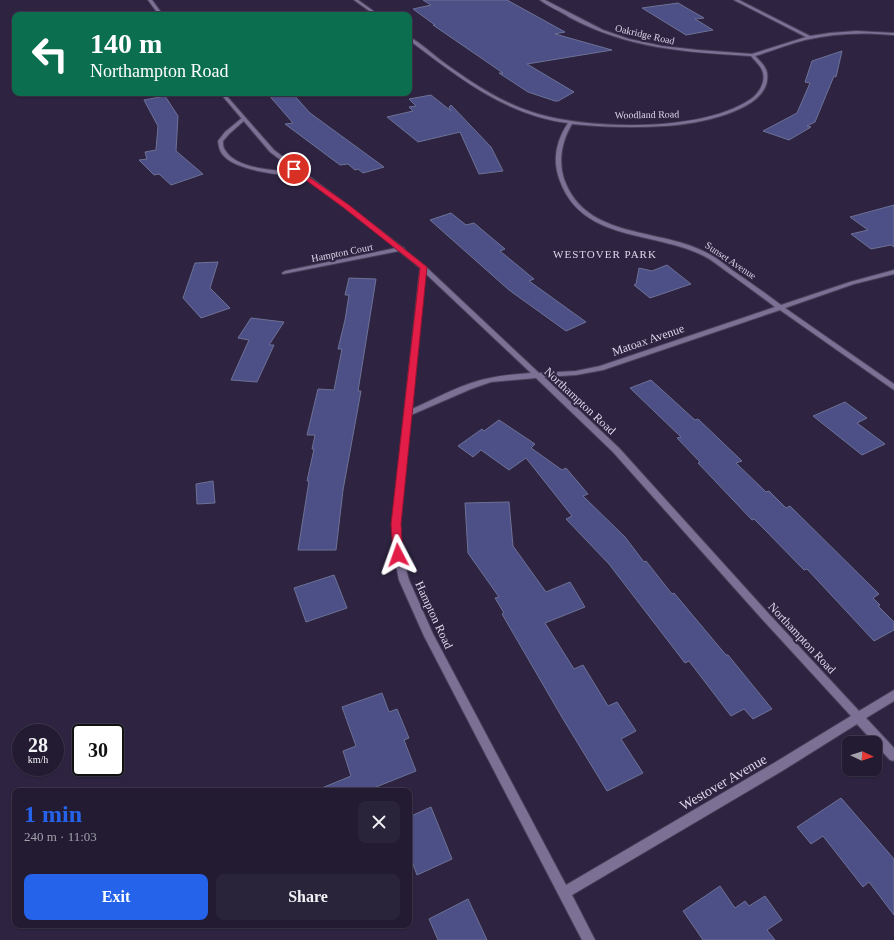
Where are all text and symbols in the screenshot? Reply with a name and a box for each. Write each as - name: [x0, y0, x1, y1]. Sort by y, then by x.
- street label: Oakridge Road: [614, 22, 676, 47]
- icon: left: [24, 28, 76, 80]
- text: 140 m: [90, 28, 162, 59]
- text: Northampton Road: [90, 61, 228, 81]
- street label: Woodland Road: [615, 108, 679, 121]
- pin: [277, 152, 311, 186]
- icon: arrive: [283, 158, 305, 180]
- street label: Sunset Avenue: [703, 239, 759, 282]
- street label: Hampton Court: [310, 241, 374, 264]
- district label: WESTOVER PARK: [553, 248, 657, 260]
- street label: Matoax Avenue: [610, 321, 686, 359]
- street label: Northampton Road: [541, 364, 619, 438]
- position arrow: [377, 534, 419, 576]
- street label: Hampton Road: [412, 579, 456, 651]
- street label: Northampton Road: [765, 599, 839, 677]
- speed limit sign: 30: [72, 724, 124, 776]
- text: 28: [28, 734, 48, 756]
- north arrow: [842, 736, 882, 776]
- map controls: [842, 736, 882, 776]
- street label: Westover Avenue: [677, 752, 769, 813]
- text: km/h: [28, 754, 48, 765]
- text: 1 min: [24, 801, 82, 827]
- button: close: [358, 801, 400, 843]
- text: 240 m · 11:03: [24, 829, 97, 844]
- button: Exit: [24, 874, 208, 920]
- button: Share: [216, 874, 400, 920]

